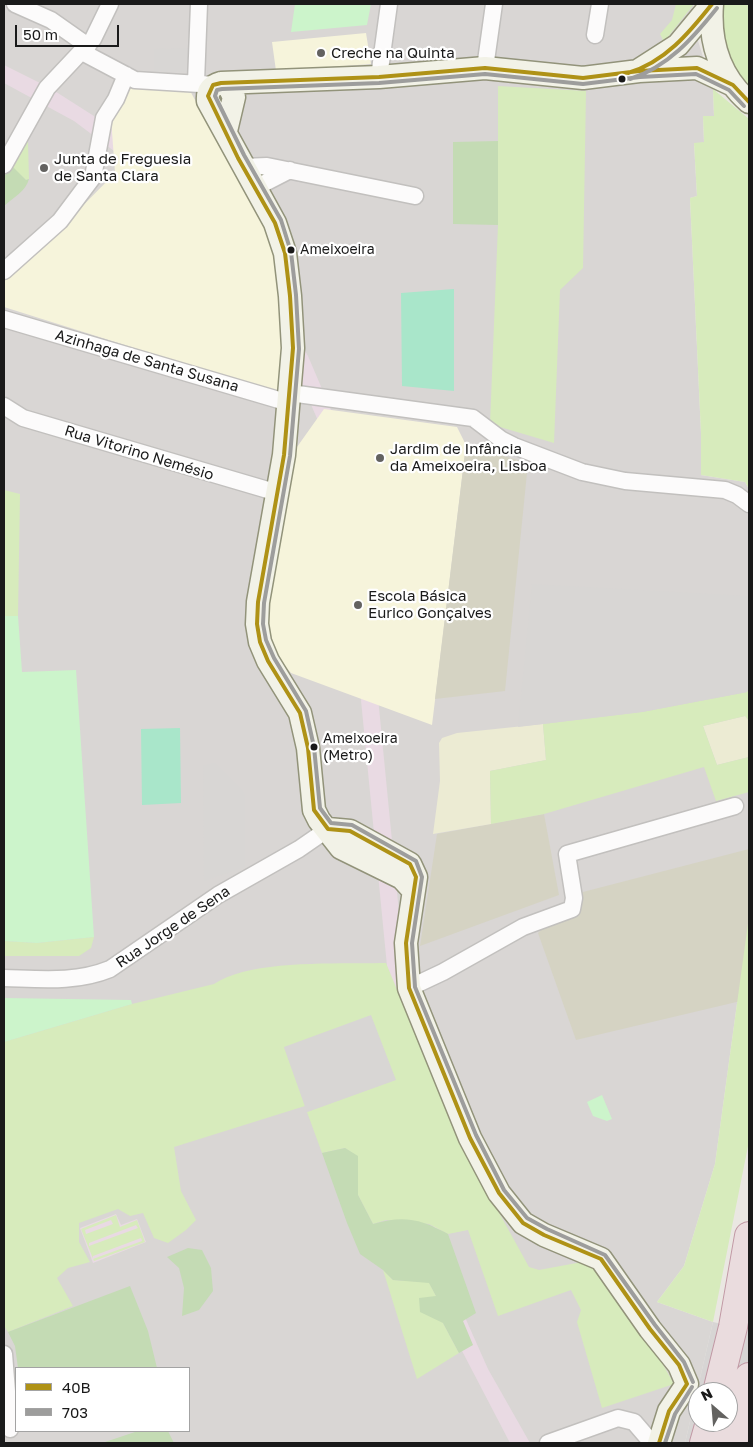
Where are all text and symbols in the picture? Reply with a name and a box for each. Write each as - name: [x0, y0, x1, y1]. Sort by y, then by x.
- scale bar: [18, 15, 121, 47]
- text: 50 m: [23, 25, 58, 43]
- place label: Creche na Quinta: [331, 44, 455, 62]
- marker: Creche na Quinta: [315, 47, 327, 59]
- unlabelled marker: [617, 74, 627, 84]
- place label: Junta de Freguesia de Santa Clara: [54, 150, 191, 185]
- marker: Junta de Freguesia de Santa Clara: [38, 162, 50, 174]
- place label: Ameixoeira: [300, 242, 375, 258]
- marker: Ameixoeira: [286, 245, 296, 255]
- street label: Azinhaga de Santa Susana: [53, 326, 241, 396]
- street label: Rua Vitorino Nemésio: [62, 422, 216, 484]
- place label: Jardim de Infância da Ameixoeira, Lisboa: [390, 440, 547, 475]
- marker: Jardim de Infância da Ameixoeira, Lisboa: [374, 452, 386, 464]
- place label: Escola Básica Eurico Gonçalves: [368, 587, 492, 622]
- marker: Escola Básica Eurico Gonçalves: [352, 599, 364, 611]
- place label: Ameixoeira (Metro): [323, 731, 398, 764]
- marker: Ameixoeira (Metro): [309, 742, 319, 752]
- street label: Rua Jorge de Sena: [113, 882, 233, 972]
- legend: [15, 1367, 190, 1432]
- text: 40B: [62, 1378, 91, 1396]
- north arrow: [688, 1382, 738, 1432]
- text: N: [698, 1384, 715, 1404]
- text: 703: [62, 1403, 88, 1421]

